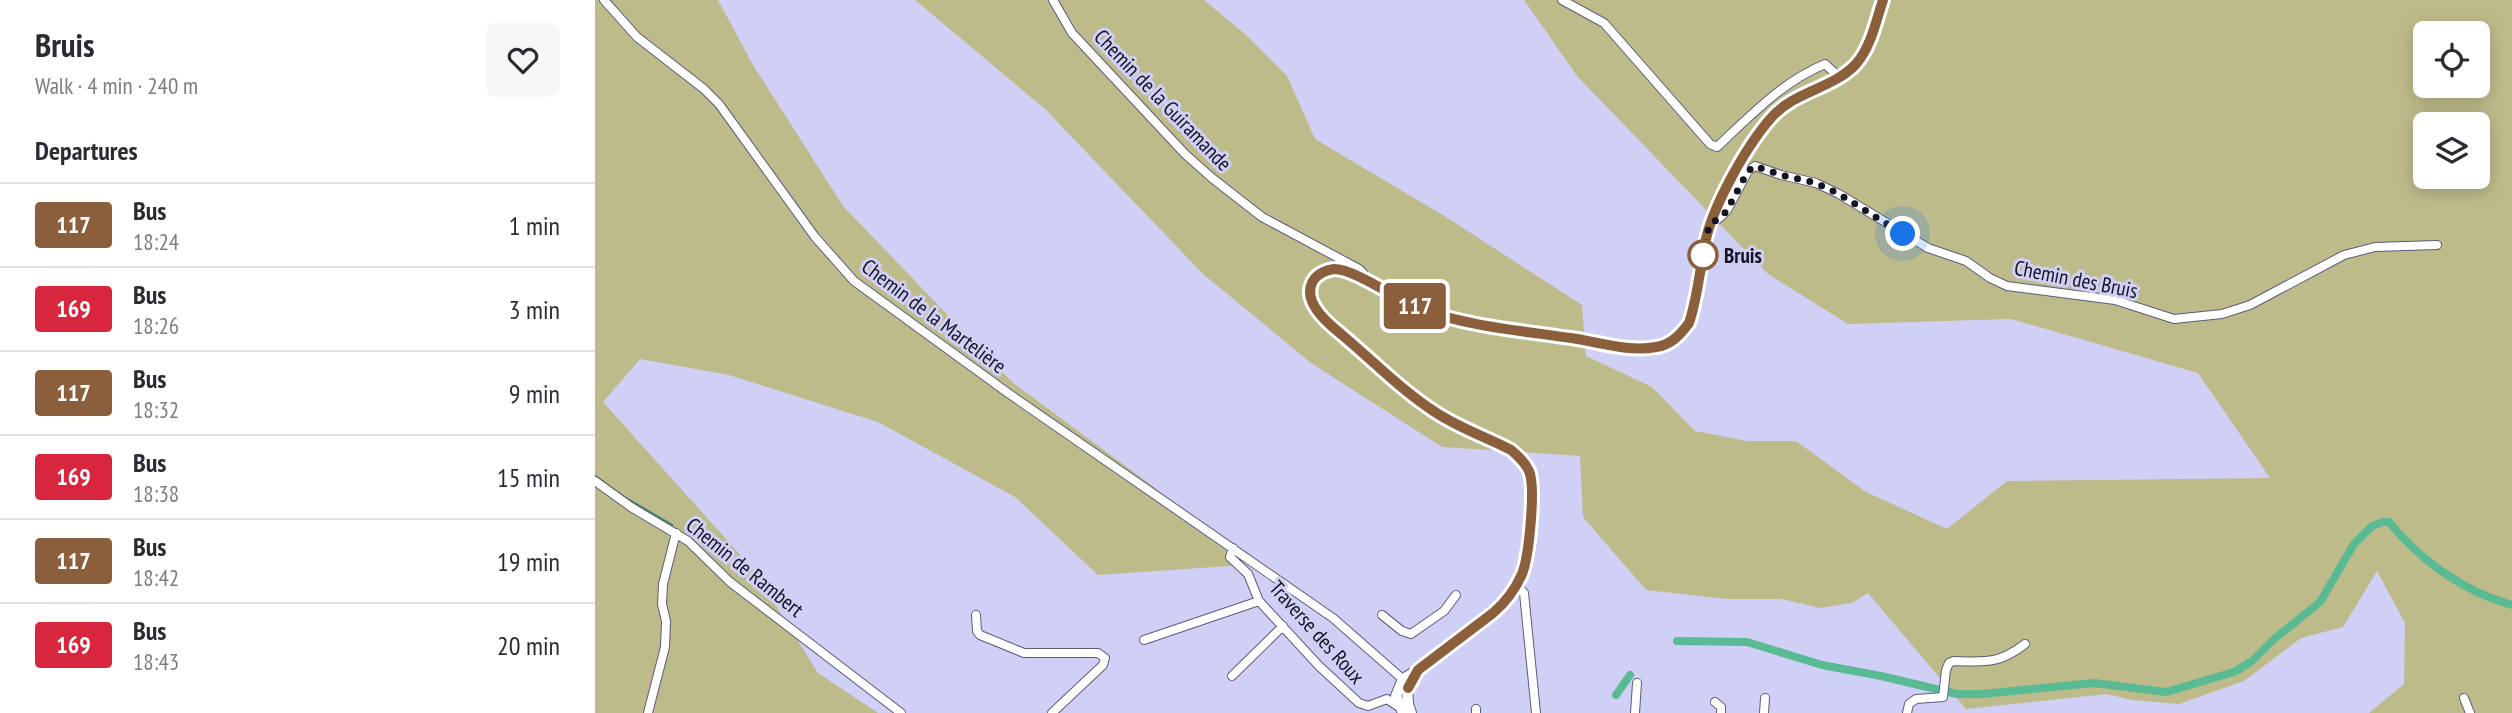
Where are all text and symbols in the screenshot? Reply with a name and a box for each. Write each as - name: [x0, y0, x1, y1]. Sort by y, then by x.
- map controls: [2413, 21, 2490, 189]
- button: locate: [2413, 21, 2490, 98]
- text: Bruis: [35, 23, 95, 66]
- button: heart: [486, 23, 560, 97]
- street label: Chemin de la Guiramande: [1088, 24, 1238, 176]
- text: Walk · 4 min · 240 m: [35, 71, 198, 100]
- button: layers: [2413, 112, 2490, 189]
- text: Departures: [35, 134, 138, 167]
- text: Bus: [133, 194, 166, 227]
- text: 117: [56, 209, 91, 240]
- text: 1 min: [509, 209, 560, 242]
- your location: [1885, 216, 1920, 251]
- text: 18:24: [133, 227, 179, 256]
- marker: Bruis: [1688, 240, 1718, 270]
- place label: Bruis: [1724, 242, 1762, 269]
- street label: Chemin de la Martelière: [856, 253, 1012, 379]
- street label: Chemin des Bruis: [2012, 254, 2140, 304]
- text: Bus: [133, 278, 166, 311]
- line badge: 117: [1375, 283, 1455, 329]
- text: 117: [1398, 290, 1432, 321]
- text: 169: [56, 293, 91, 324]
- text: 3 min: [509, 293, 560, 326]
- text: 18:26: [133, 311, 179, 340]
- text: Bus: [133, 362, 166, 395]
- text: 117: [56, 377, 91, 408]
- text: 9 min: [509, 377, 560, 410]
- text: 18:32: [133, 395, 179, 424]
- text: Bus: [133, 446, 166, 479]
- text: 169: [56, 461, 91, 492]
- text: 15 min: [497, 461, 560, 494]
- text: 18:38: [133, 479, 179, 508]
- street label: Chemin de Rambert: [681, 511, 809, 623]
- text: Bus: [133, 530, 166, 563]
- text: 117: [56, 545, 91, 576]
- text: 19 min: [497, 545, 560, 578]
- text: 18:42: [133, 563, 179, 592]
- street label: Traverse des Roux: [1263, 575, 1371, 690]
- text: Bus: [133, 614, 166, 647]
- text: 169: [56, 629, 91, 660]
- text: 20 min: [497, 629, 560, 662]
- text: 18:43: [133, 647, 179, 676]

